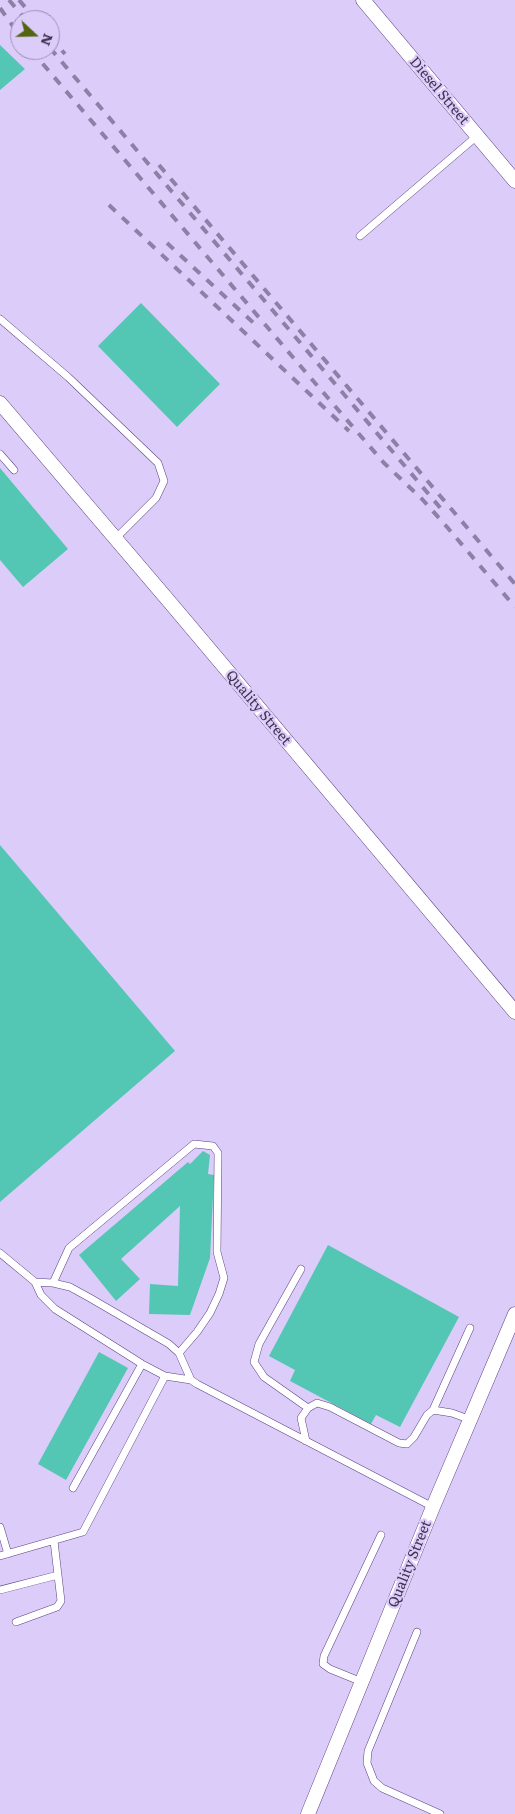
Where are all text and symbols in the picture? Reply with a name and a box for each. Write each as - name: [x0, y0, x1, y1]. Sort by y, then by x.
- north arrow: [10, 10, 60, 60]
- text: N: [37, 31, 60, 49]
- street label: Diesel Street: [406, 54, 472, 128]
- street label: Quality Street: [222, 667, 294, 749]
- street label: Quality Street: [385, 1518, 435, 1610]

